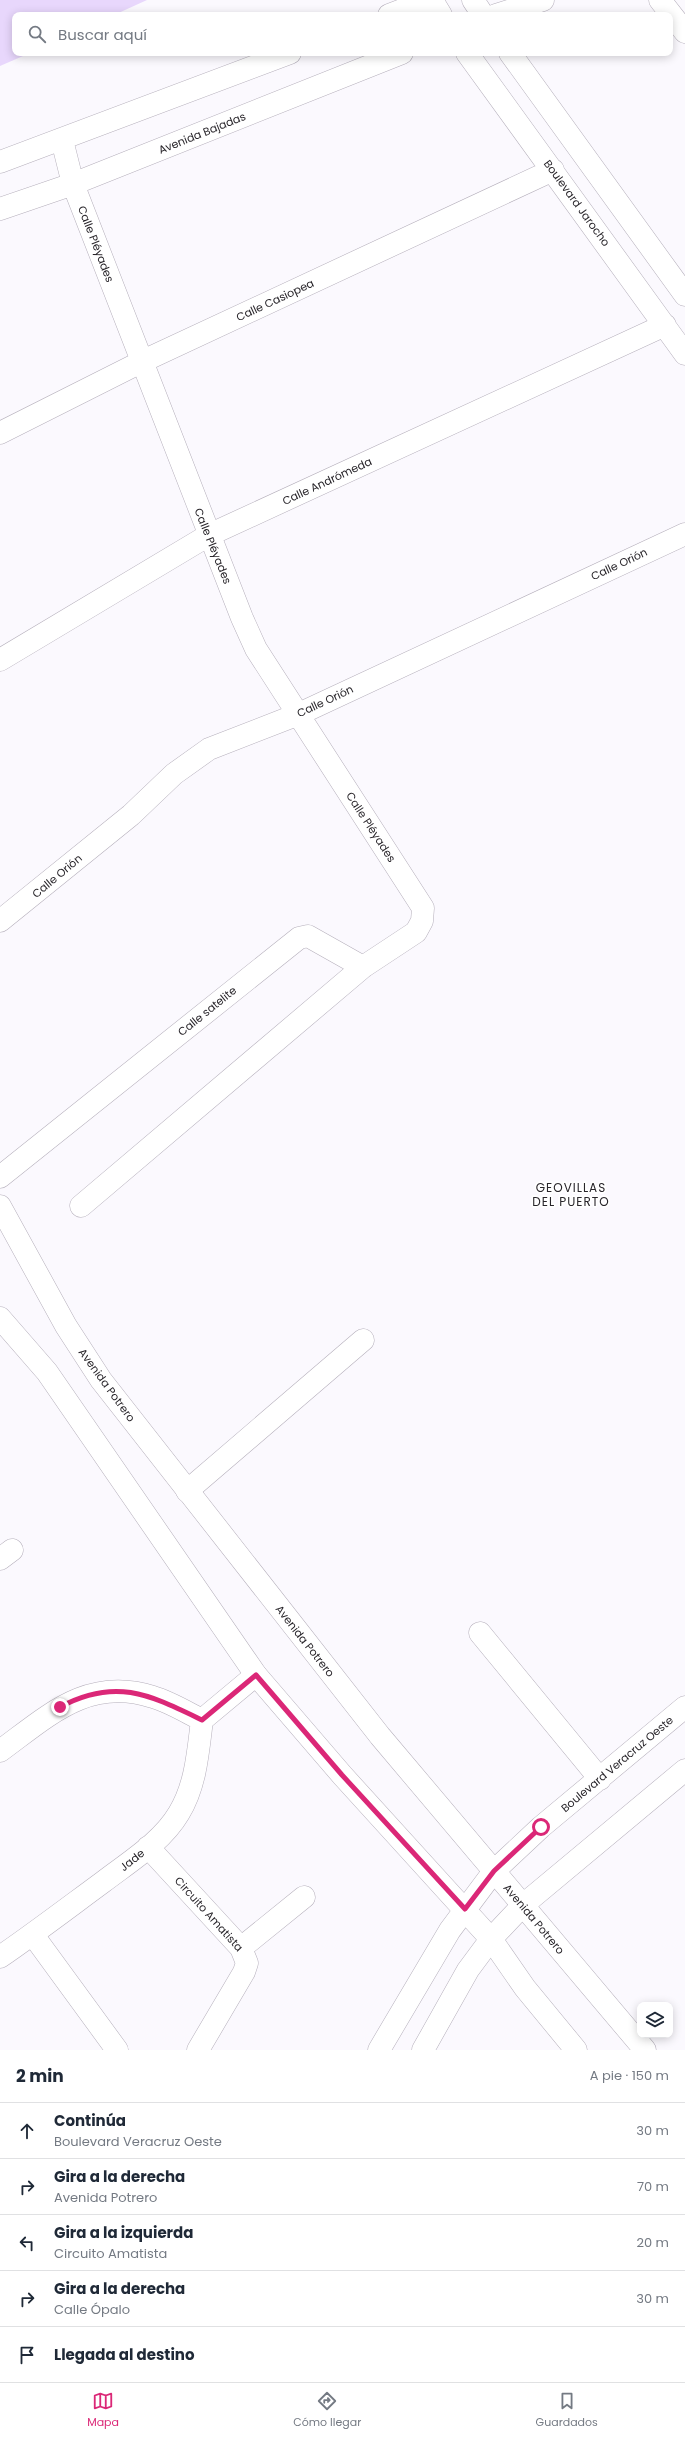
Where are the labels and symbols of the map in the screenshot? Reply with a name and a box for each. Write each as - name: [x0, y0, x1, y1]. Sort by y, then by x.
- street label: Avenida Bajadas: [156, 108, 248, 158]
- street label: Boulevard Jarocho: [540, 156, 614, 250]
- street label: Calle Pléyades: [74, 203, 118, 285]
- street label: Calle Casiopea: [233, 275, 317, 325]
- street label: Calle Andrómeda: [280, 453, 374, 509]
- street label: Calle Pléyades: [190, 506, 236, 587]
- street label: Calle Orión: [588, 544, 650, 584]
- street label: Calle Orión: [294, 681, 356, 721]
- street label: Calle Pléyades: [342, 789, 400, 865]
- street label: Calle Orión: [29, 850, 85, 902]
- street label: Calle satelite: [174, 982, 240, 1040]
- district label: GEOVILLAS DEL PUERTO: [532, 1179, 610, 1210]
- street label: Avenida Potrero: [75, 1345, 139, 1425]
- street label: Avenida Potrero: [272, 1602, 338, 1680]
- route end: [51, 1698, 69, 1716]
- street label: Boulevard Veracruz Oeste: [557, 1712, 677, 1816]
- route start: [532, 1818, 550, 1836]
- street label: Jade: [116, 1845, 148, 1875]
- street label: Circuito Amatista: [171, 1873, 247, 1955]
- street label: Avenida Potrero: [500, 1880, 568, 1958]

